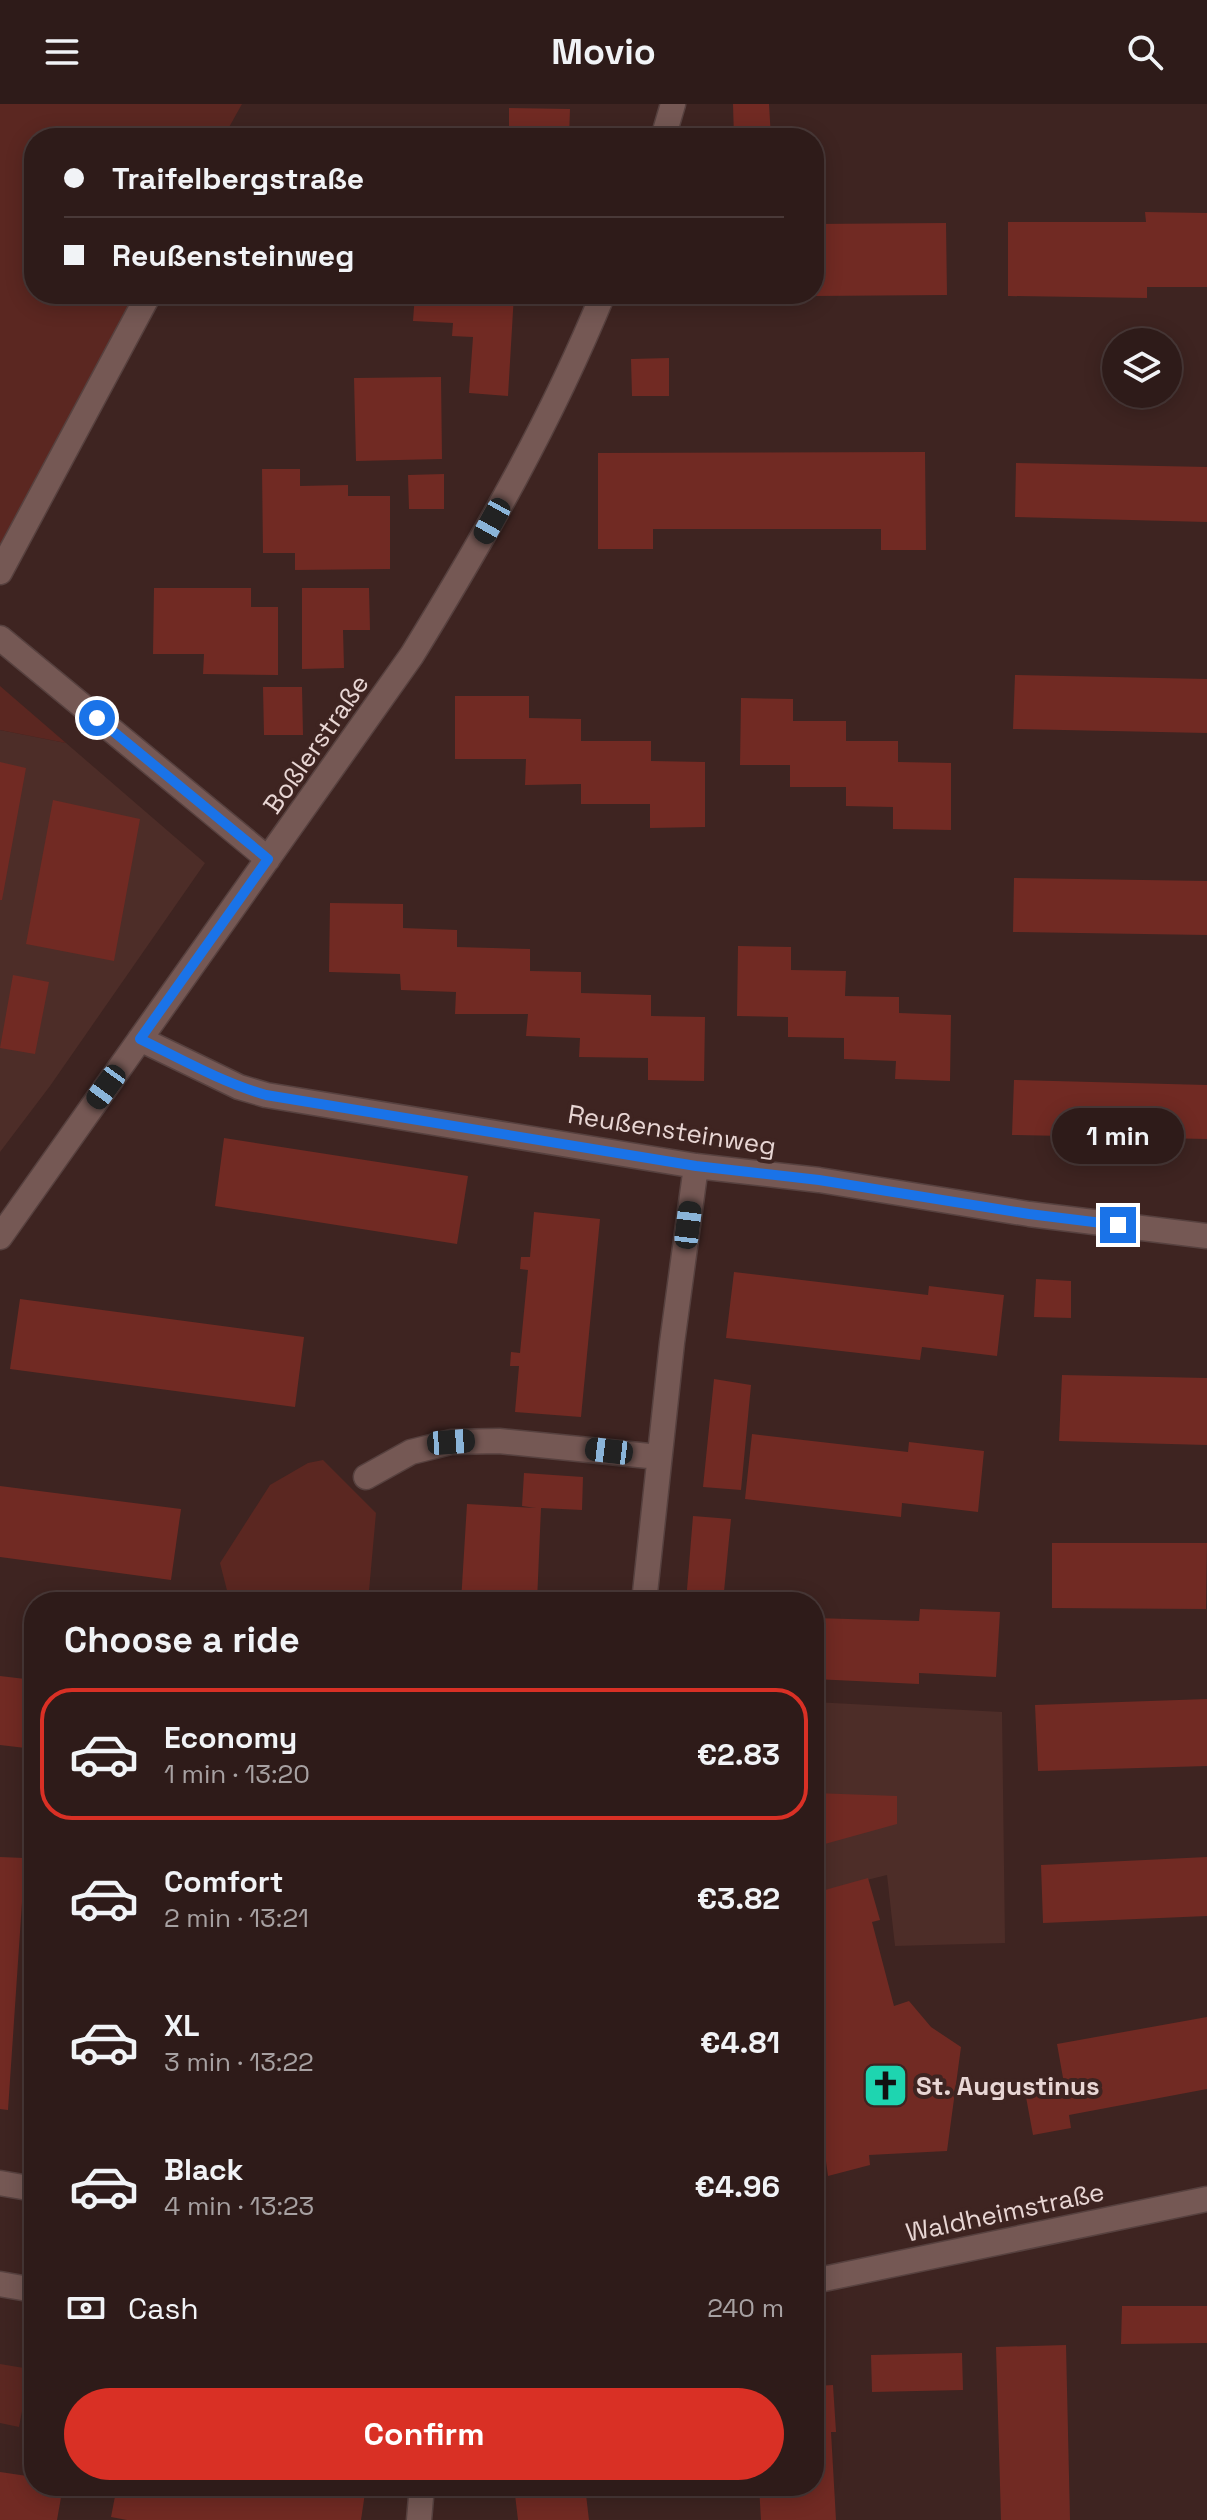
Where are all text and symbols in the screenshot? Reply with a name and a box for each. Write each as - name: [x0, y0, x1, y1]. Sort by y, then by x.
- text: Movio: [551, 29, 656, 75]
- icon: menu: [40, 30, 84, 74]
- icon: search: [1123, 30, 1167, 74]
- text: Traifelbergstraße: [112, 159, 364, 198]
- text: Reußensteinweg: [112, 236, 354, 275]
- map controls: [1102, 328, 1182, 408]
- button: layers: [1102, 328, 1182, 408]
- car: [470, 494, 514, 548]
- street label: Boßlerstraße: [256, 668, 376, 820]
- route start: [79, 700, 115, 736]
- car: [82, 1061, 130, 1113]
- street label: Reußensteinweg: [565, 1097, 779, 1163]
- callout: 1 min: [1052, 1109, 1184, 1165]
- text: 1 min: [1086, 1119, 1150, 1153]
- car: [673, 1200, 703, 1250]
- route end: [1100, 1207, 1136, 1243]
- car: [426, 1428, 476, 1456]
- car: [584, 1436, 634, 1466]
- text: Choose a ride: [64, 1617, 300, 1663]
- icon: car: [68, 1718, 140, 1790]
- text: Economy: [164, 1718, 297, 1757]
- text: €2.83: [697, 1735, 780, 1774]
- text: 1 min · 13:20: [164, 1757, 310, 1791]
- icon: car: [68, 1862, 140, 1934]
- text: Comfort: [164, 1862, 283, 1901]
- text: €3.82: [697, 1879, 780, 1918]
- text: 2 min · 13:21: [164, 1901, 309, 1935]
- icon: car: [68, 2006, 140, 2078]
- text: XL: [164, 2006, 200, 2045]
- text: €4.81: [700, 2023, 780, 2062]
- text: 3 min · 13:22: [164, 2045, 314, 2079]
- church icon: St. Augustinus: [861, 2062, 909, 2110]
- place label: St. Augustinus: [916, 2069, 1100, 2103]
- icon: car: [68, 2150, 140, 2222]
- text: Black: [164, 2150, 243, 2189]
- text: €4.96: [695, 2167, 780, 2206]
- street label: Waldheimstraße: [903, 2174, 1107, 2250]
- text: 4 min · 13:23: [164, 2189, 314, 2223]
- icon: cash: [64, 2286, 108, 2330]
- text: Cash: [128, 2289, 199, 2328]
- text: 240 m: [707, 2291, 784, 2325]
- button: Confirm: [64, 2388, 784, 2480]

